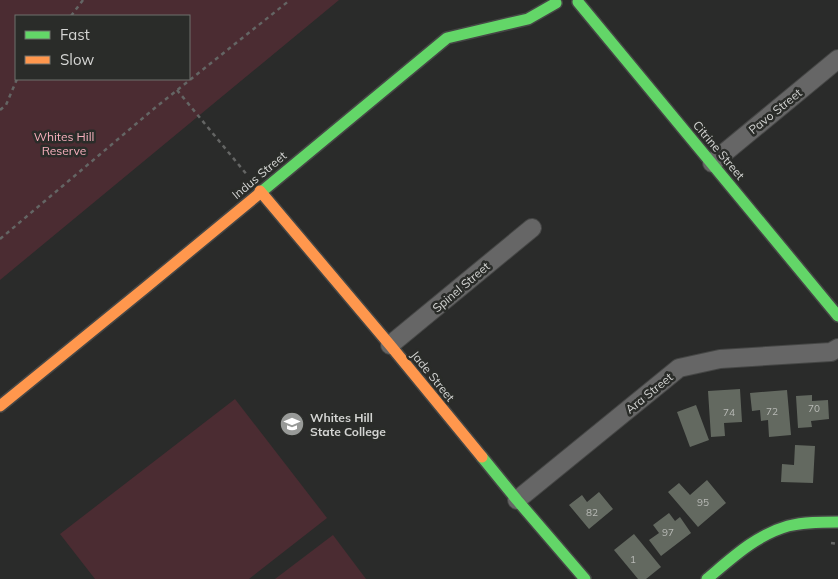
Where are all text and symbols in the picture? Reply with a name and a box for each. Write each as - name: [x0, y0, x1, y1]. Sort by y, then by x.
- legend: [15, 15, 190, 80]
- text: Fast: [60, 25, 90, 44]
- text: Slow: [60, 50, 94, 69]
- street label: Pavo Street: [745, 85, 805, 137]
- street label: Citrine Street: [690, 117, 748, 183]
- park label: Whites Hill Reserve: [34, 129, 94, 158]
- street label: Indus Street: [229, 148, 289, 202]
- street label: Spinel Street: [429, 259, 493, 315]
- street label: Jade Street: [408, 347, 458, 405]
- street label: Ara Street: [622, 369, 676, 417]
- house number: 70: [808, 402, 820, 415]
- house number: 72: [766, 405, 778, 418]
- house number: 74: [723, 406, 735, 419]
- place label: Whites Hill State College: [310, 410, 386, 439]
- school or university icon: Whites Hill State College: [279, 411, 305, 437]
- house number: 95: [697, 496, 709, 509]
- house number: 82: [586, 506, 598, 519]
- house number: 97: [662, 526, 674, 539]
- house number: 1: [630, 553, 636, 566]

